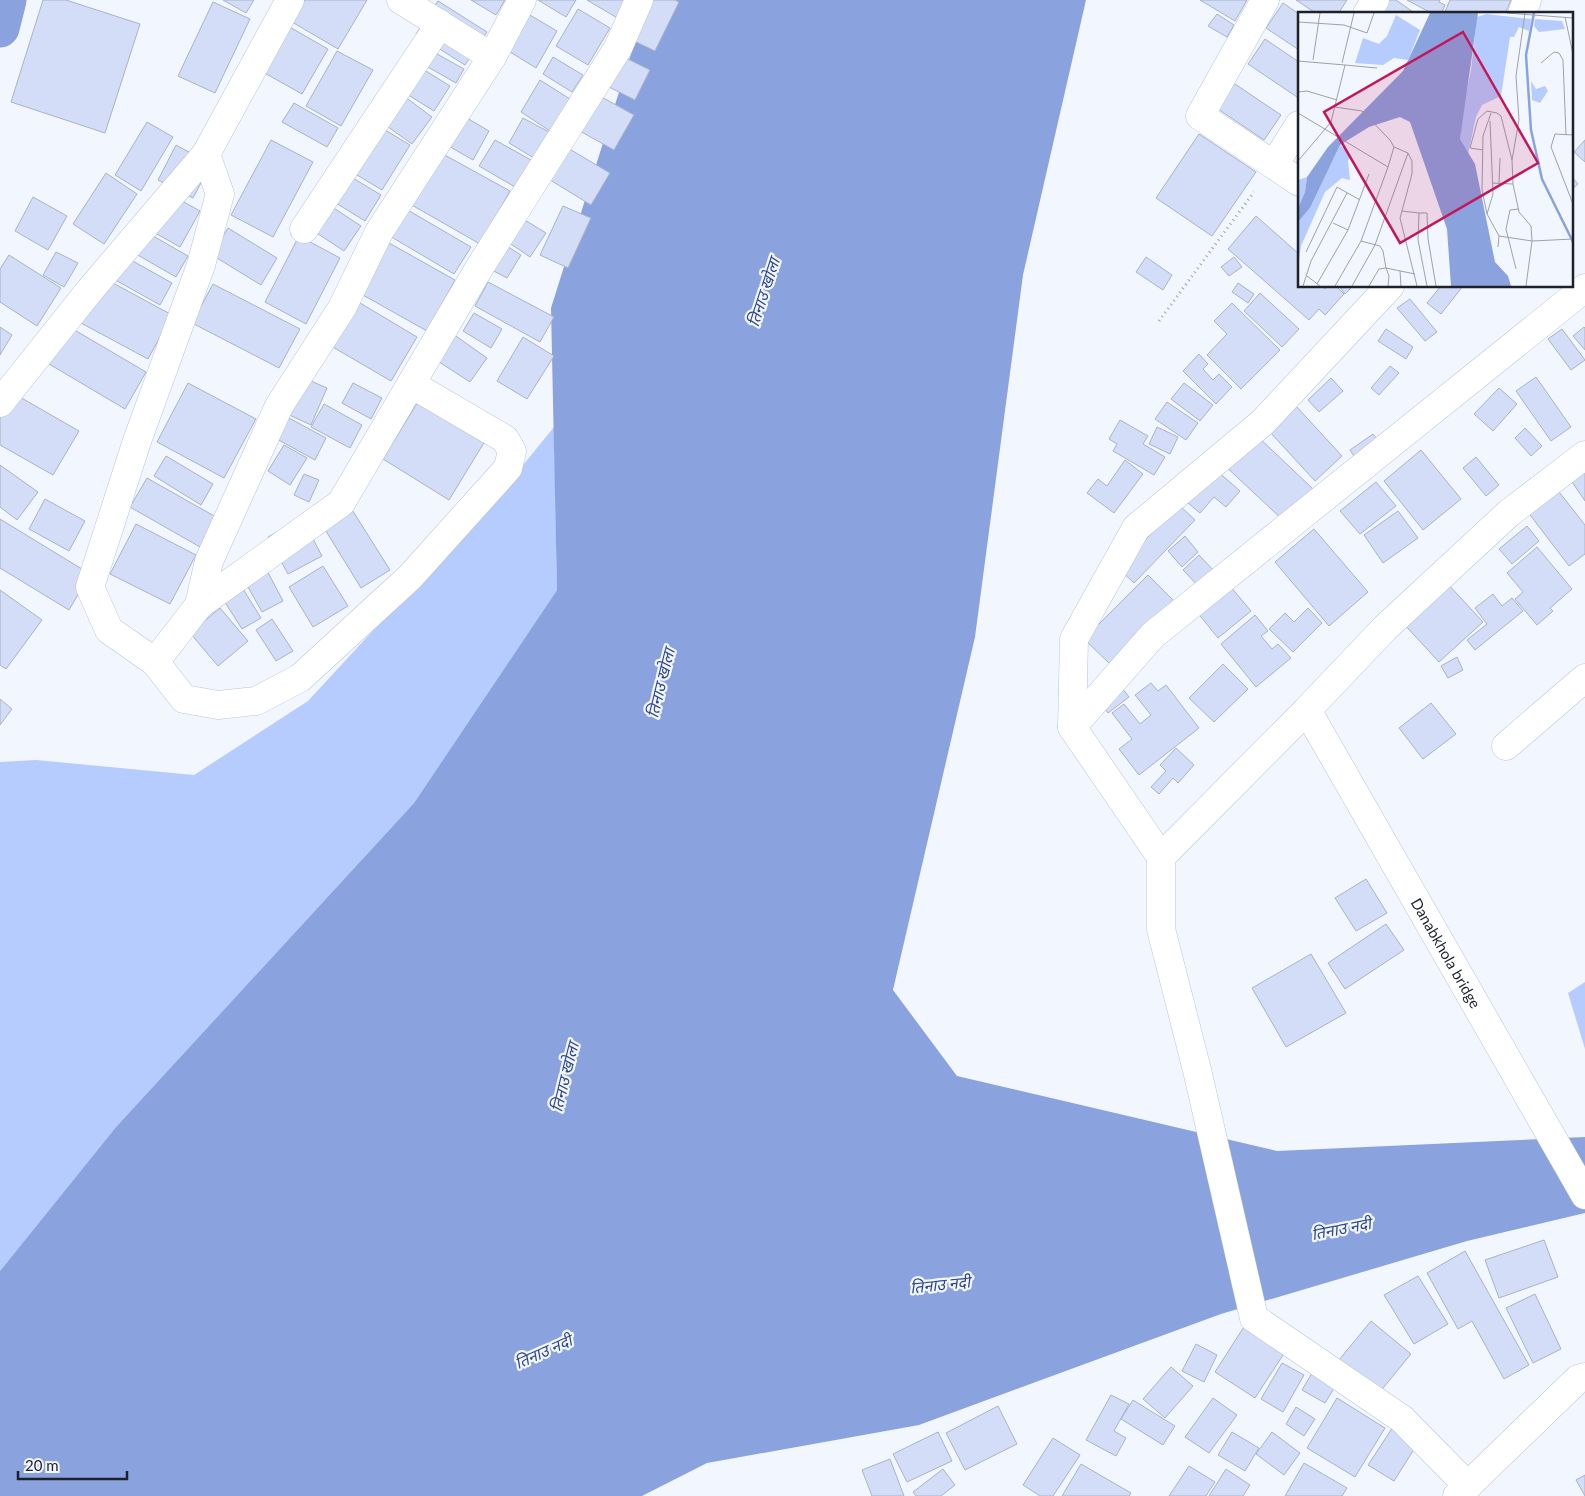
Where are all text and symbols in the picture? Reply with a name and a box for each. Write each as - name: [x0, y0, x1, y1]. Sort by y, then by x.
- inset map: [1298, 12, 1572, 288]
- water label: तिनाउ खोला: [743, 253, 784, 329]
- water label: तिनाउ खोला: [642, 643, 678, 720]
- street label: Danabkhola bridge: [1408, 895, 1485, 1011]
- water label: तिनाउ खोला: [546, 1037, 582, 1114]
- water label: तिनाउ नदी: [1310, 1212, 1375, 1243]
- water label: तिनाउ नदी: [909, 1271, 974, 1297]
- water label: तिनाउ नदी: [512, 1329, 577, 1372]
- scale bar: [18, 1448, 126, 1480]
- text: 20 m: [25, 1456, 59, 1474]

